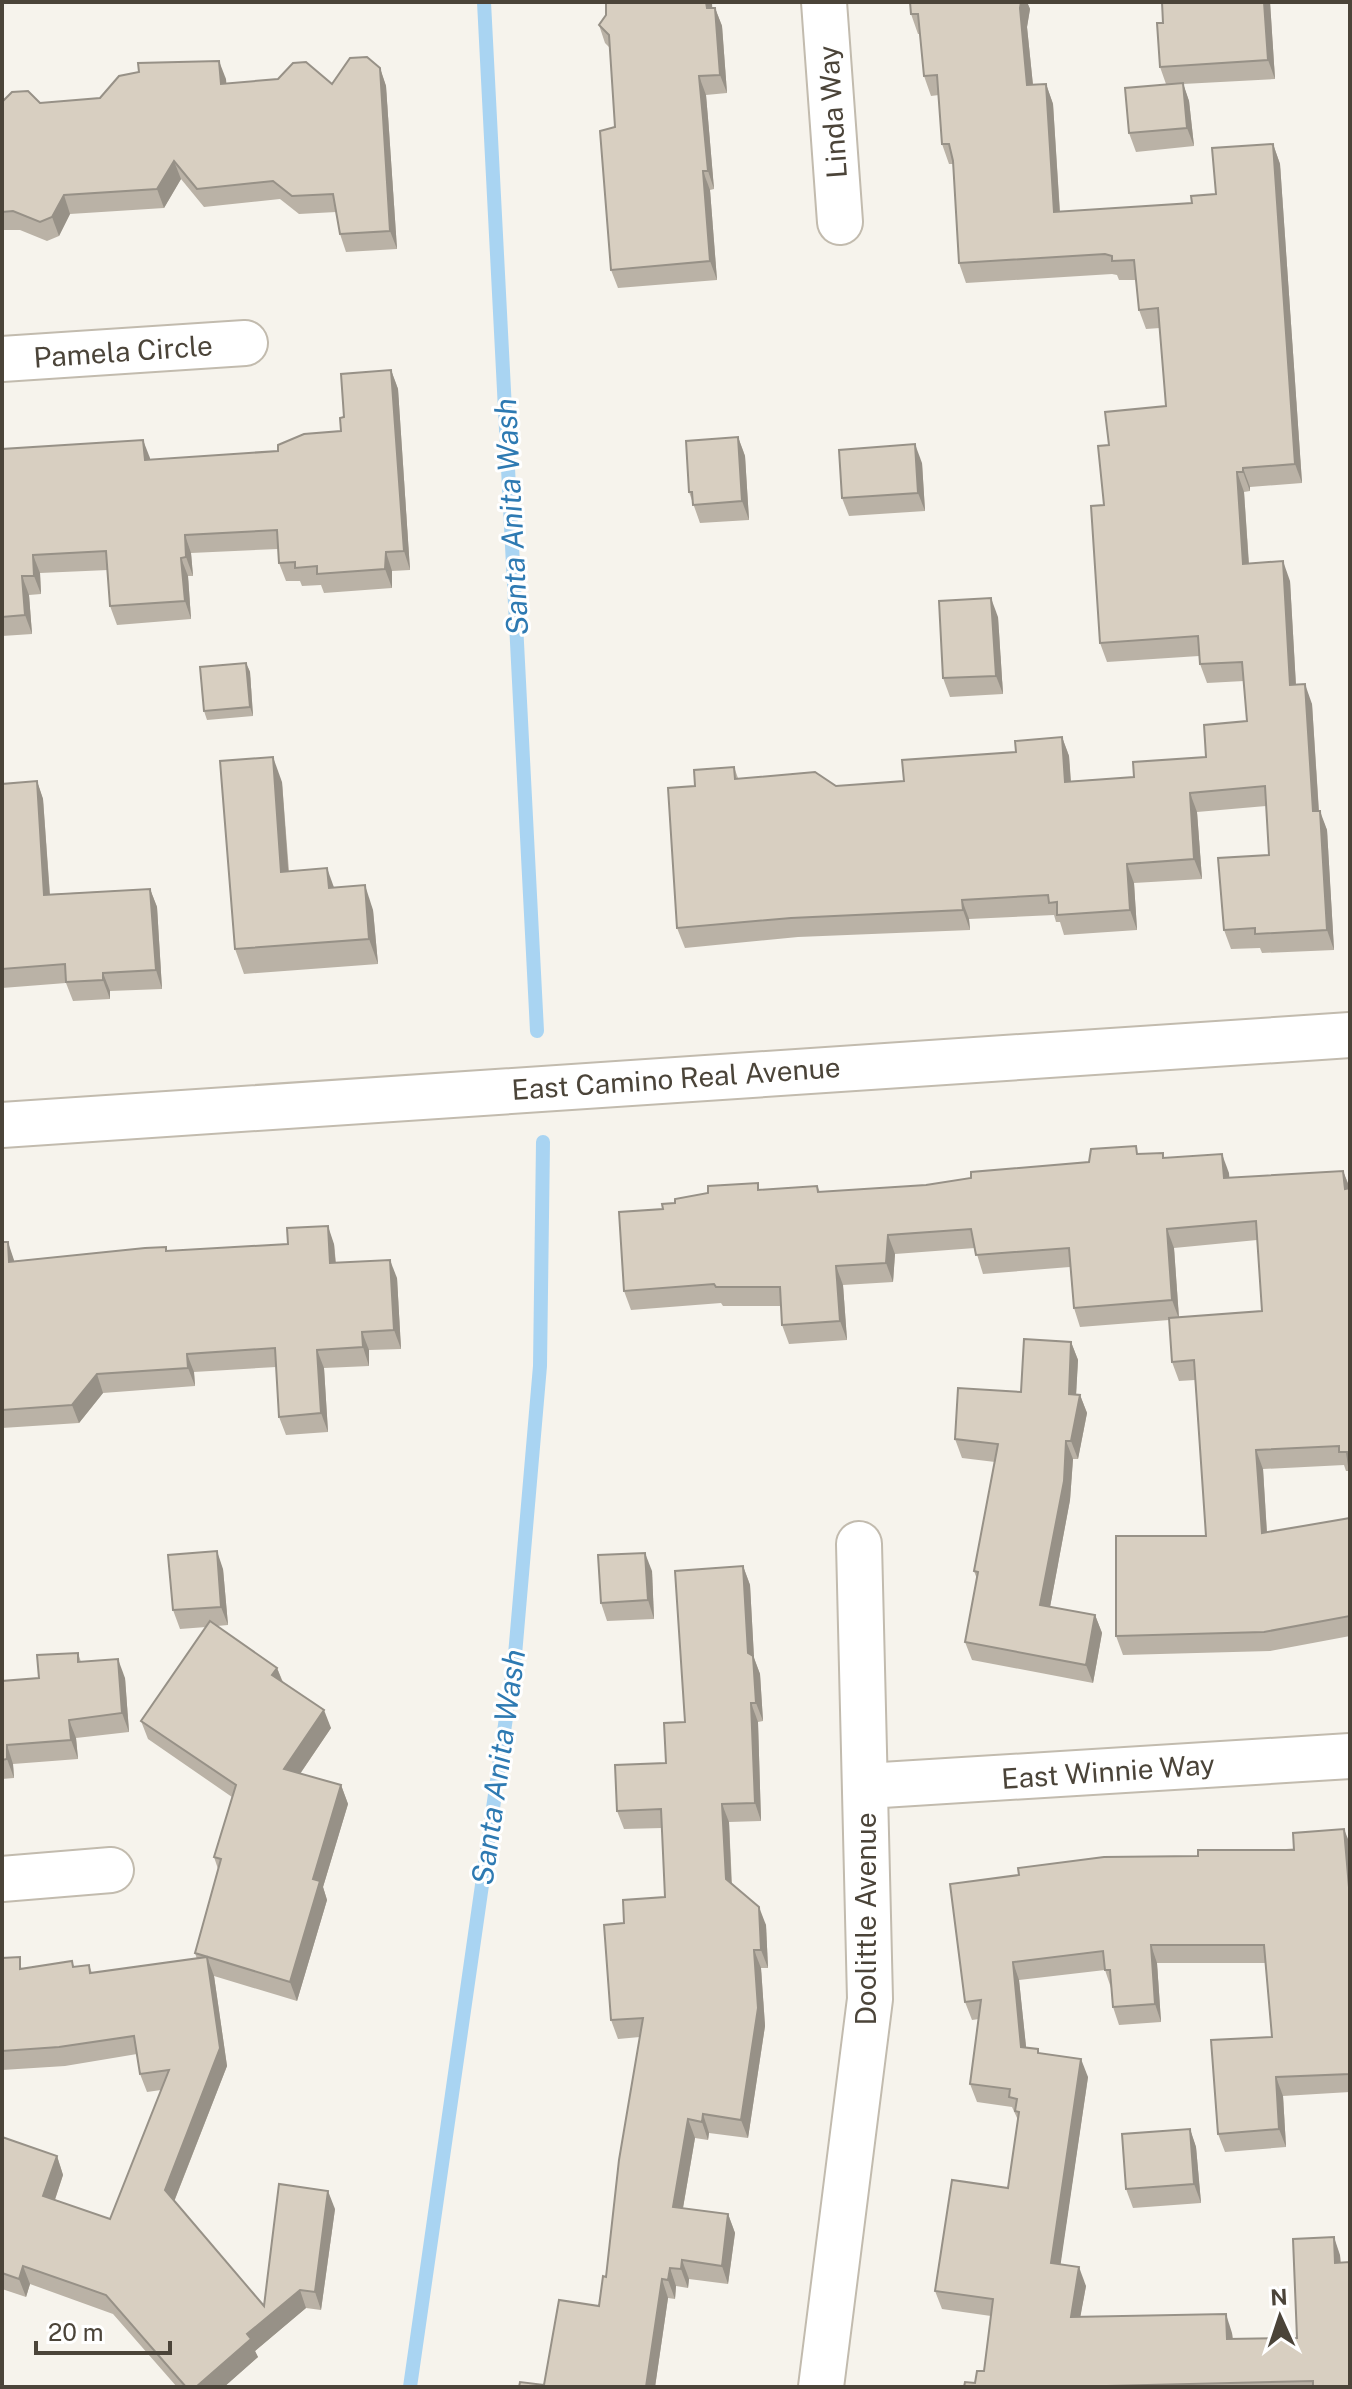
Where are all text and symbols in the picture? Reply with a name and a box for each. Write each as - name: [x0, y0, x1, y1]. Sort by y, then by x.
- street label: Linda Way: [811, 44, 853, 180]
- street label: Pamela Circle: [32, 328, 214, 374]
- water label: Santa Anita Wash: [487, 397, 535, 637]
- street label: East Camino Real Avenue: [510, 1050, 842, 1106]
- water label: Santa Anita Wash: [464, 1647, 532, 1887]
- street label: East Winnie Way: [1000, 1747, 1216, 1795]
- street label: Doolittle Avenue: [849, 1812, 882, 2026]
- north arrow: [1240, 2277, 1320, 2357]
- text: N: [1270, 2284, 1288, 2310]
- scale bar: [36, 2305, 170, 2355]
- text: 20 m: [48, 2318, 104, 2346]

